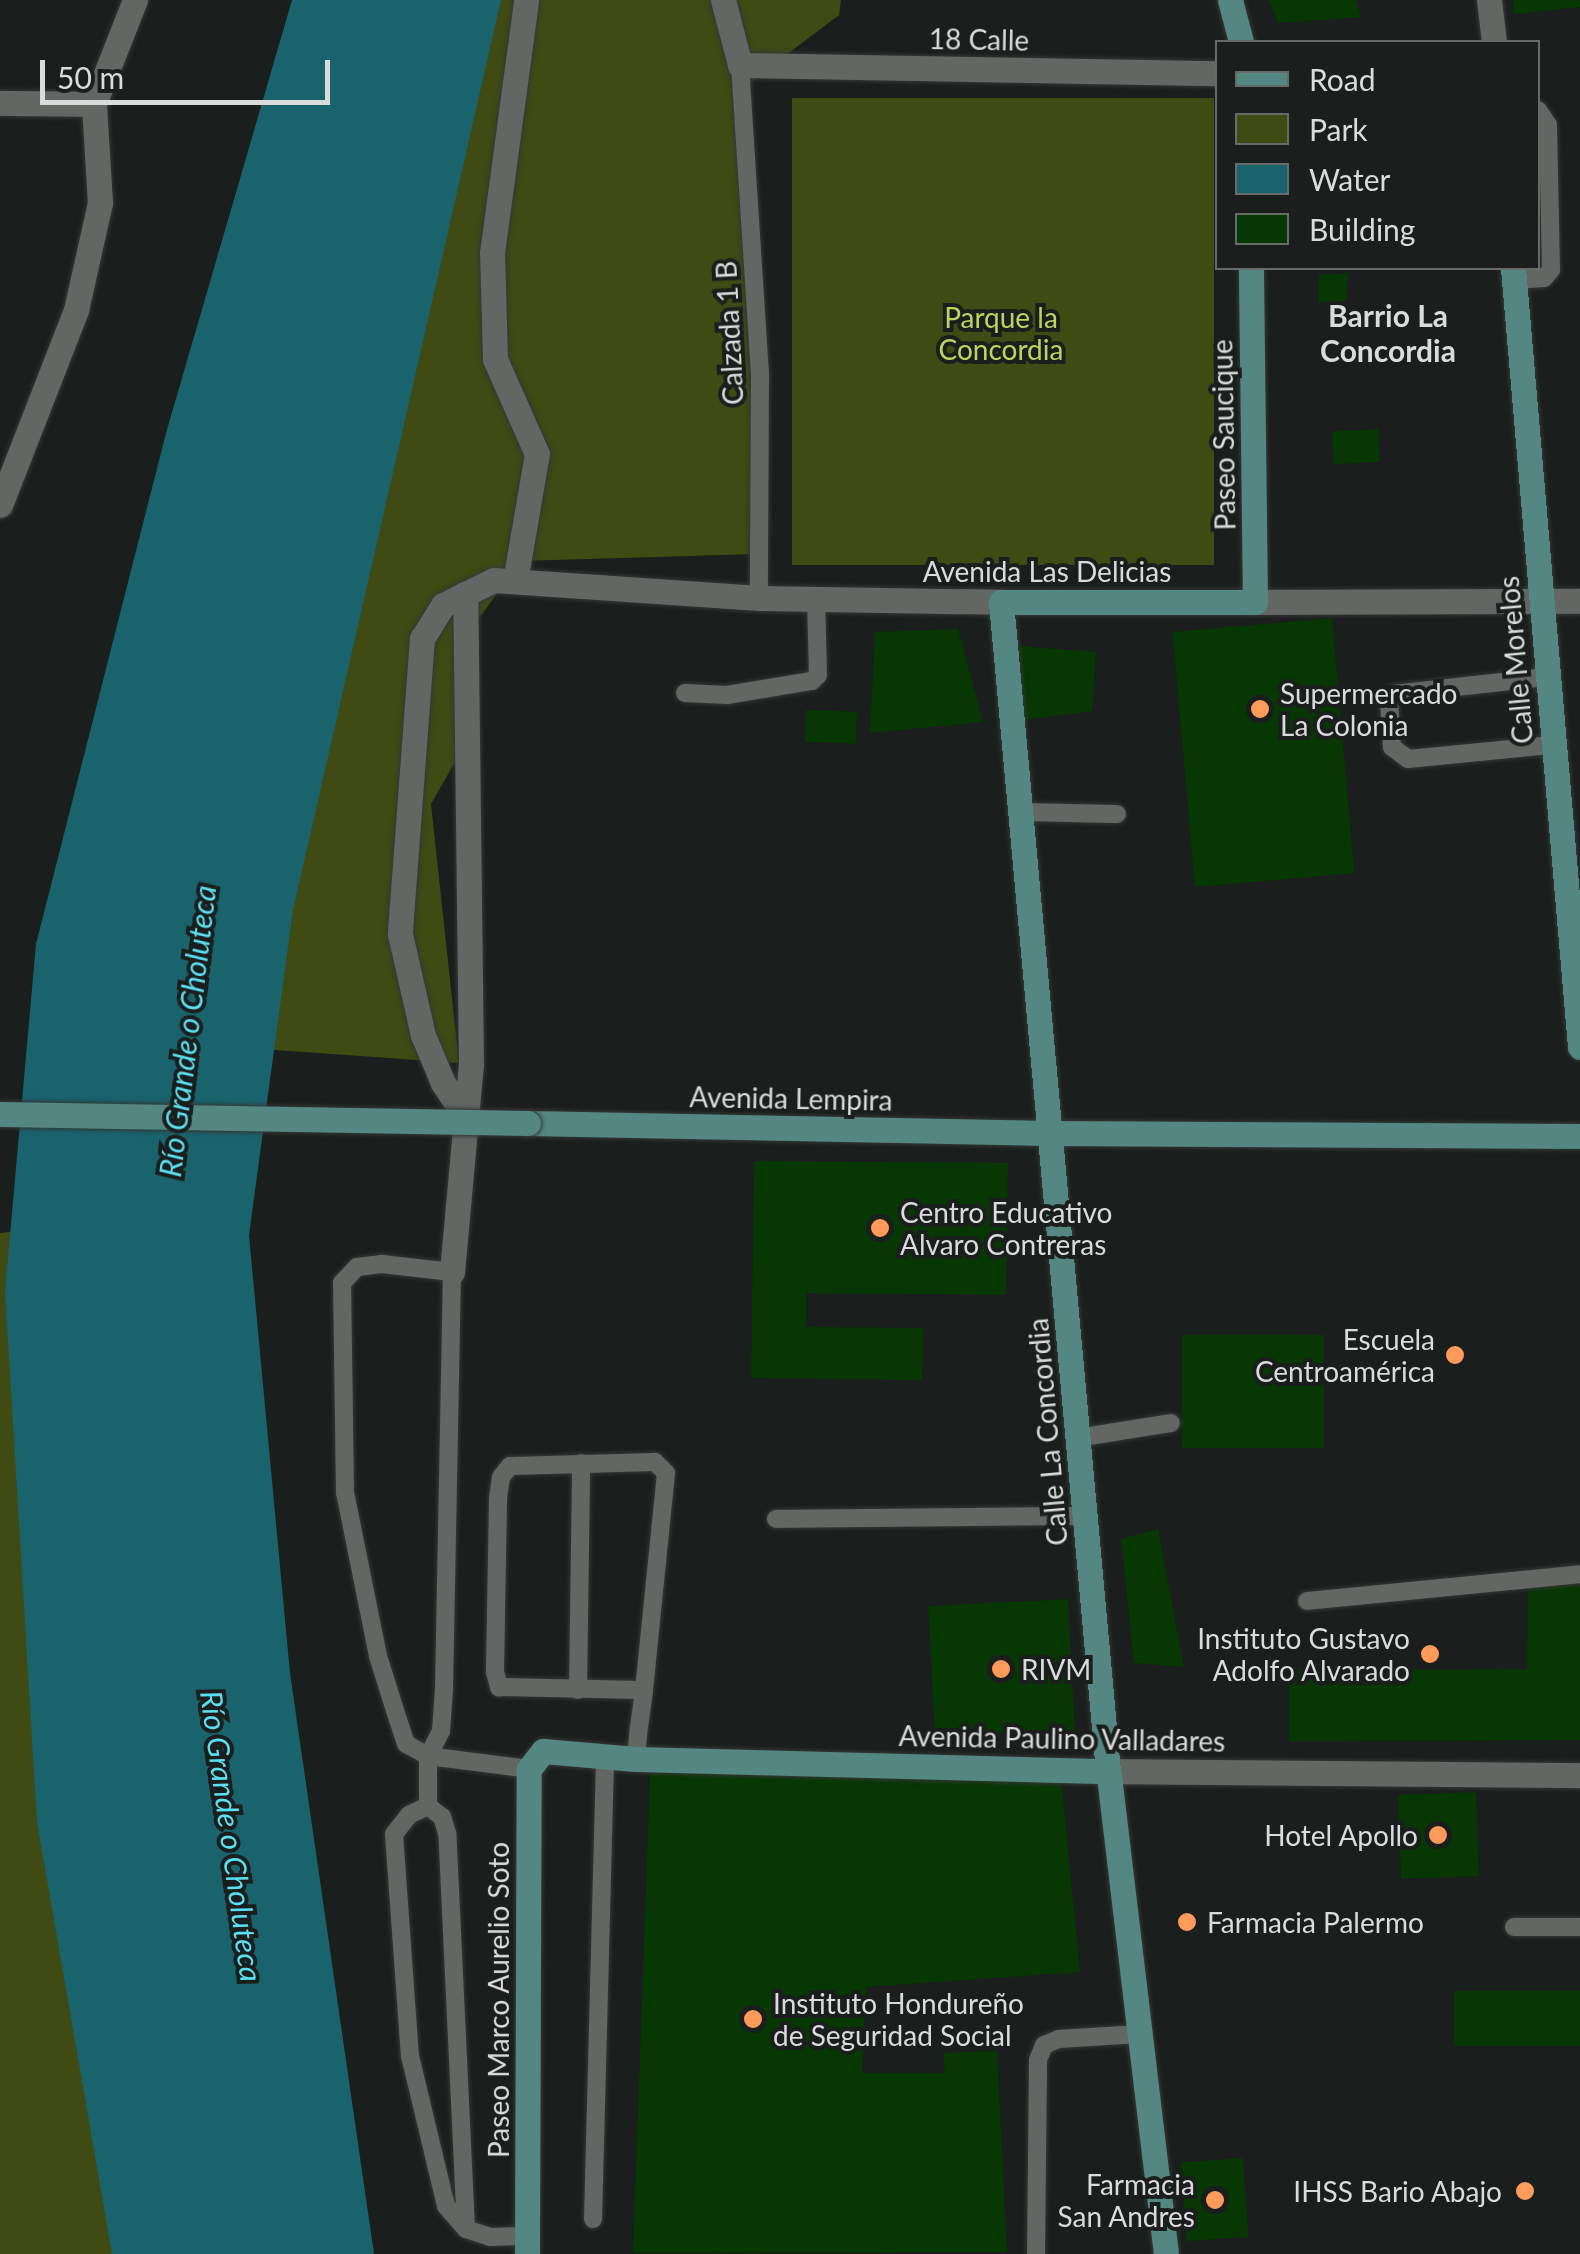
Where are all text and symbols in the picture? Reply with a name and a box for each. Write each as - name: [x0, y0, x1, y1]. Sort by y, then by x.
- street label: 18 Calle: [929, 21, 1029, 57]
- scale bar: [45, 40, 335, 102]
- legend: [1215, 40, 1540, 270]
- text: 50 m: [57, 59, 124, 95]
- text: Road: [1309, 61, 1376, 97]
- text: Park: [1309, 111, 1368, 147]
- text: Water: [1309, 161, 1391, 197]
- text: Building: [1309, 211, 1415, 247]
- street label: Calzada 1 B: [708, 260, 750, 406]
- district label: Barrio La Concordia: [1320, 297, 1456, 368]
- park label: Parque la Concordia: [939, 300, 1063, 366]
- street label: Paseo Saucique: [1205, 339, 1241, 531]
- street label: Avenida Las Delicias: [923, 554, 1171, 588]
- street label: Calle Morelos: [1491, 575, 1539, 745]
- place label: Supermercado La Colonia: [1280, 676, 1457, 742]
- marker: Supermercado La Colonia: [1249, 698, 1271, 720]
- water label: Río Grande o Choluteca: [151, 883, 223, 1179]
- street label: Avenida Lempira: [689, 1079, 893, 1117]
- place label: Centro Educativo Alvaro Contreras: [900, 1195, 1112, 1261]
- marker: Centro Educativo Alvaro Contreras: [869, 1217, 891, 1239]
- street label: Calle La Concordia: [1020, 1317, 1074, 1547]
- place label: Escuela Centroamérica: [1255, 1322, 1435, 1388]
- marker: Escuela Centroamérica: [1444, 1344, 1466, 1366]
- place label: Instituto Gustavo Adolfo Alvarado: [1197, 1621, 1410, 1687]
- marker: Instituto Gustavo Adolfo Alvarado: [1419, 1643, 1441, 1665]
- place label: RIVM: [1021, 1652, 1091, 1686]
- marker: RIVM: [990, 1658, 1012, 1680]
- water label: Río Grande o Choluteca: [194, 1688, 270, 1984]
- street label: Avenida Paulino Valladares: [898, 1718, 1226, 1758]
- place label: Hotel Apollo: [1263, 1818, 1418, 1852]
- marker: Hotel Apollo: [1427, 1824, 1449, 1846]
- street label: Paseo Marco Aurelio Soto: [481, 1841, 515, 2159]
- place label: Farmacia Palermo: [1207, 1905, 1424, 1939]
- marker: Farmacia Palermo: [1176, 1911, 1198, 1933]
- place label: Instituto Hondureño de Seguridad Social: [773, 1986, 1024, 2052]
- marker: Instituto Hondureño de Seguridad Social: [742, 2008, 764, 2030]
- place label: Farmacia San Andres: [1057, 2167, 1195, 2233]
- place label: IHSS Bario Abajo: [1292, 2174, 1502, 2208]
- marker: IHSS Bario Abajo: [1512, 2178, 1538, 2204]
- marker: Farmacia San Andres: [1204, 2189, 1226, 2211]

